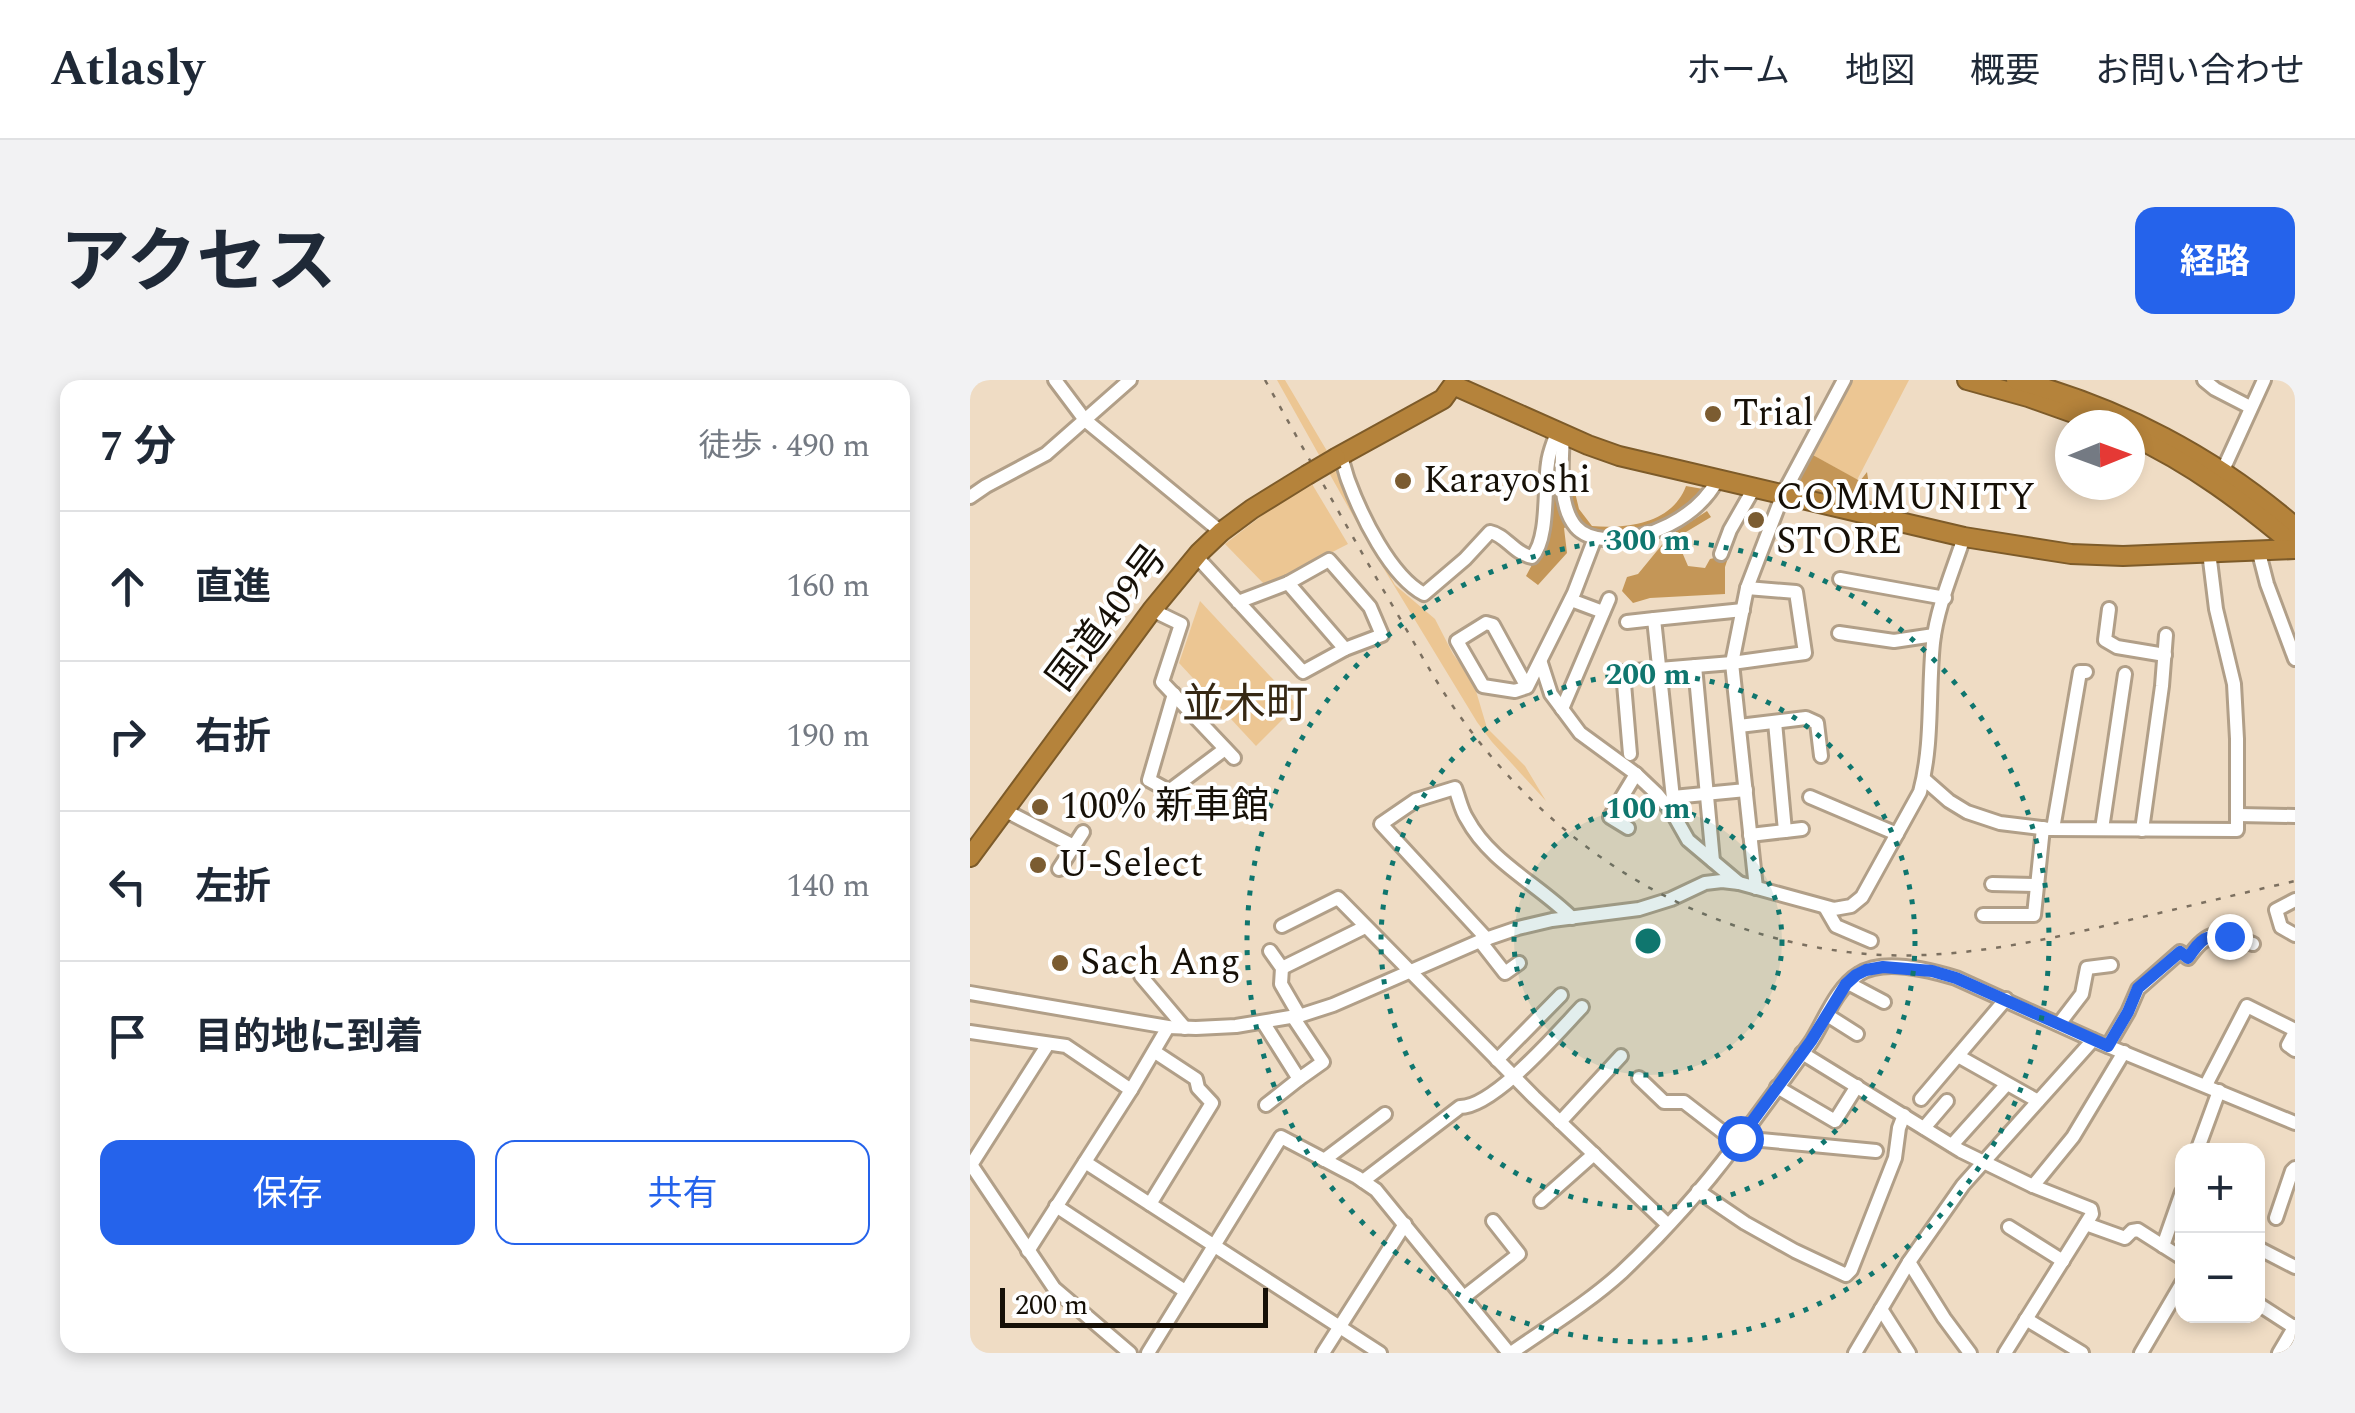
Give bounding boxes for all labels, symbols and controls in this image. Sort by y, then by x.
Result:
text: Atlasly [50,33,204,106]
text: ホーム [1686,45,1790,98]
text: 地図 [1845,45,1915,98]
text: 概要 [1970,45,2040,98]
text: お問い合わせ [2095,45,2305,98]
button: 経路 [2135,207,2295,314]
text: アクセス [60,211,337,317]
place label: Trial [1733,385,1814,443]
marker: Trial [1702,403,1724,425]
north arrow [2055,410,2145,500]
text: 7 分 [100,416,176,479]
text: 徒歩 · 490 m [698,422,870,471]
place label: Karayoshi [1423,452,1591,510]
place label: COMMUNITY STORE [1776,469,2035,571]
marker: Karayoshi [1392,470,1414,492]
marker: COMMUNITY STORE [1745,509,1767,531]
text: 300 m [1605,518,1691,564]
street label: 国道409号 [1033,532,1183,704]
icon: ahead [100,559,155,614]
text: 直進 [195,559,271,617]
text: 160 m [786,562,870,611]
text: 200 m [1605,652,1691,698]
district label: 並木町 [1182,674,1308,737]
icon: right [100,709,155,764]
text: 右折 [195,709,271,767]
text: 190 m [786,712,870,761]
place label: 100% 新車館 [1060,778,1269,836]
text: 100 m [1605,786,1691,832]
marker: 100% 新車館 [1029,796,1051,818]
place label: U-Select [1058,836,1203,894]
marker: U-Select [1027,854,1049,876]
icon: left [100,859,155,914]
text: 左折 [195,859,271,917]
text: 140 m [786,862,870,911]
route end [2207,914,2253,960]
centre of rings [1630,923,1666,959]
place label: Sach Ang [1080,934,1241,992]
marker: Sach Ang [1049,952,1071,974]
icon: arrive [100,1009,155,1064]
text: 目的地に到着 [195,1009,423,1067]
route start [1718,1116,1764,1162]
button: 保存 [100,1140,475,1245]
button: 共有 [495,1140,870,1245]
map controls [2175,1143,2265,1323]
button: + [2175,1143,2265,1233]
button: − [2175,1233,2265,1323]
scale bar [1000,1283,1268,1328]
text: 200 m [1015,1284,1088,1327]

